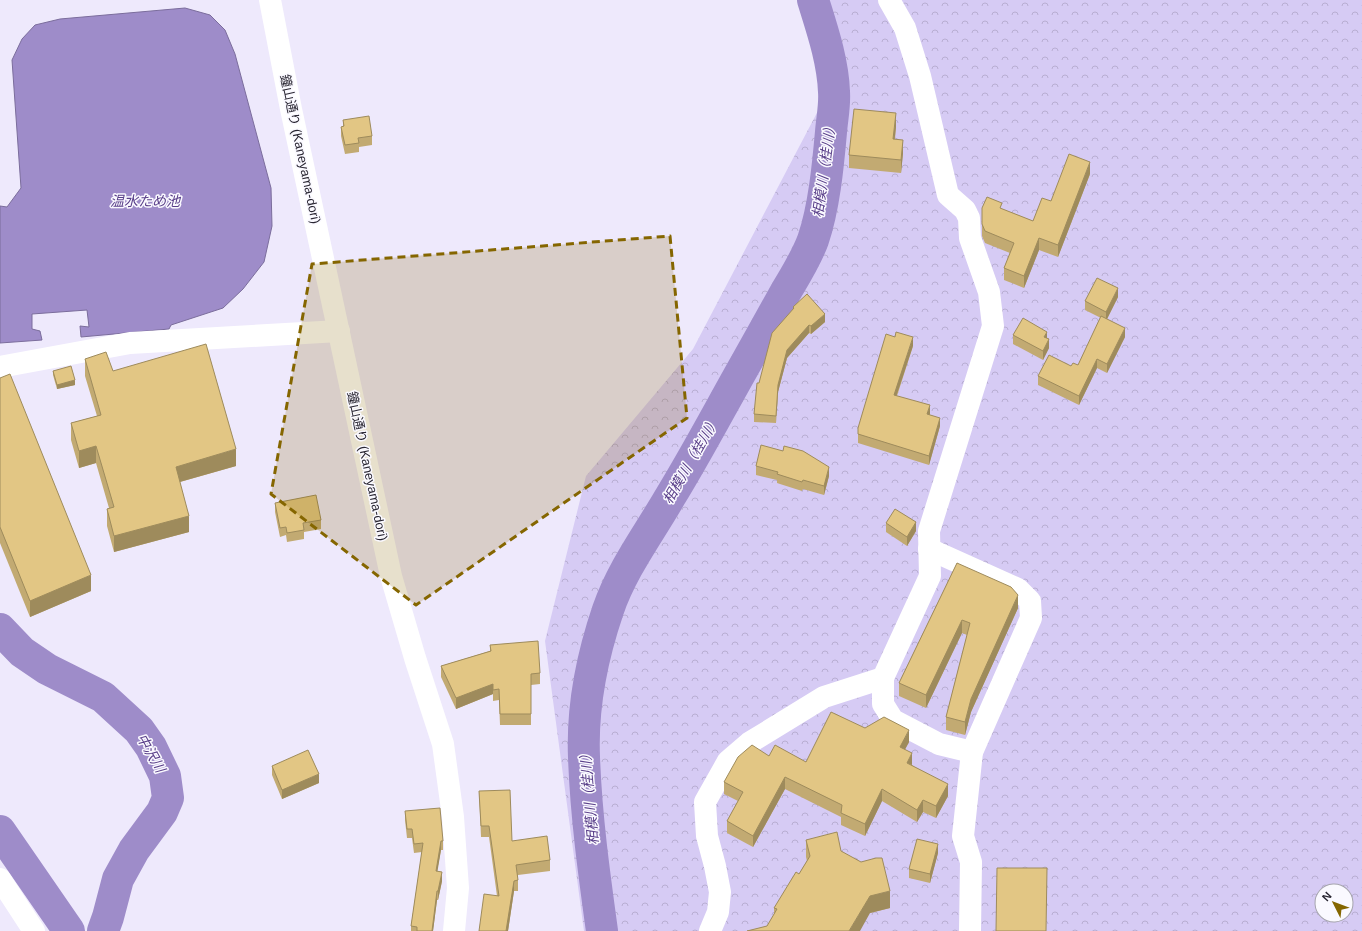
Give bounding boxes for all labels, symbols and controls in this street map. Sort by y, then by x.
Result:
street label: 鐘山通り (Kaneyama-dori) [277,73,324,225]
water label: 相模川（桂川） [809,119,839,219]
water label: 温水ため池 [110,193,182,209]
street label: 鐘山通り (Kaneyama-dori) [344,390,391,542]
water label: 相模川（桂川） [660,414,722,506]
water label: 中沢川 [134,731,169,777]
water label: 相模川（桂川） [577,746,601,846]
north arrow [1314,883,1354,923]
text: N [1319,889,1334,903]

